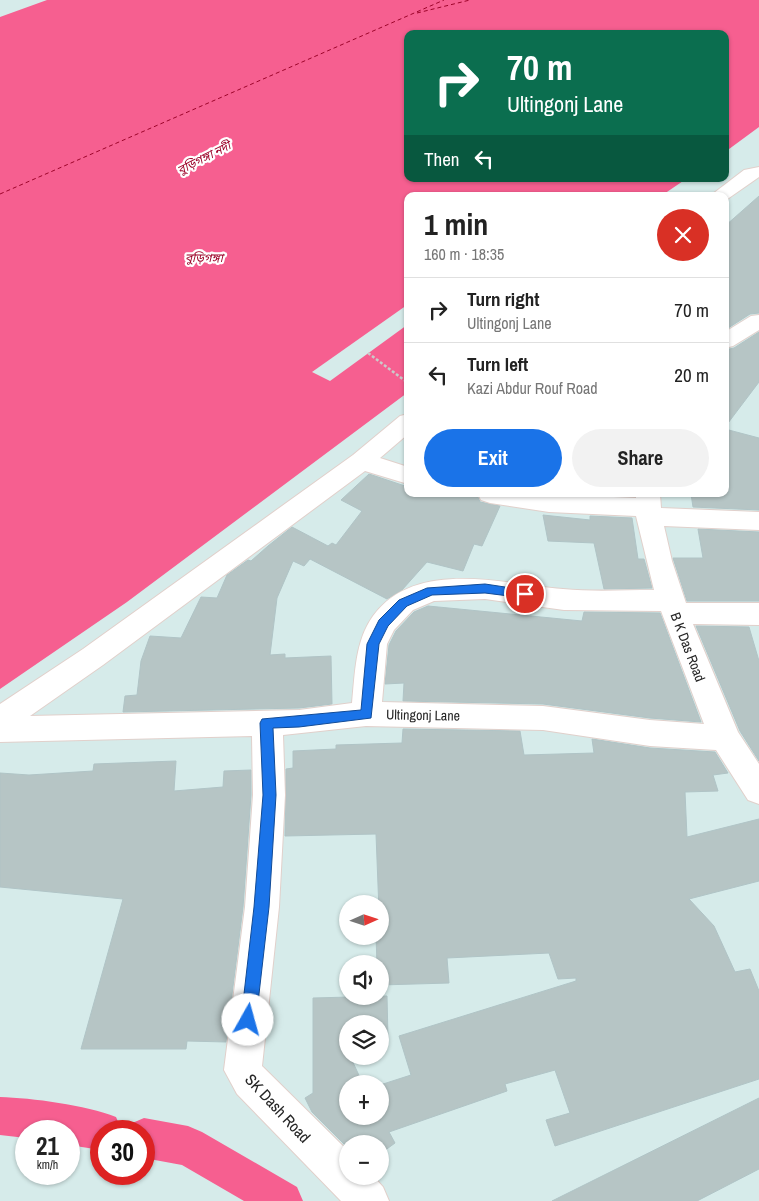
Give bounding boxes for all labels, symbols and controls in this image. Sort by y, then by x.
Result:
text: 70 m [507,44,572,91]
icon: right [424,50,489,115]
text: Ultingonj Lane [507,89,623,119]
water label: বুড়িগঙ্গা নদী [175,136,236,178]
icon: left [470,145,498,173]
text: Then [424,146,460,172]
text: 1 min [424,204,488,244]
button: close [657,209,709,261]
text: 160 m · 18:35 [424,243,504,265]
water label: বুড়িগঙ্গা [185,250,226,266]
text: Turn right [467,286,539,312]
icon: right [424,296,452,324]
text: 70 m [674,297,709,323]
text: Ultingonj Lane [467,312,552,334]
text: Turn left [467,351,528,377]
icon: left [424,361,452,389]
text: 20 m [674,362,709,388]
text: Kazi Abdur Rouf Road [467,377,598,399]
button: Exit [424,429,562,487]
button: Share [572,429,709,487]
pin [504,573,546,615]
icon: arrive [511,580,539,608]
street label: B K Das Road [667,610,709,684]
street label: Ultingonj Lane [386,705,460,725]
north arrow [339,895,389,945]
map controls [339,895,389,1185]
button: sound [339,955,389,1005]
position arrow [221,993,273,1045]
button: layers [339,1015,389,1065]
street label: SK Dash Road [240,1069,316,1147]
button: + [339,1075,389,1125]
speed limit sign: 30 [90,1120,155,1185]
text: 21 [36,1129,59,1163]
button: − [339,1135,389,1185]
text: km/h [37,1157,58,1173]

